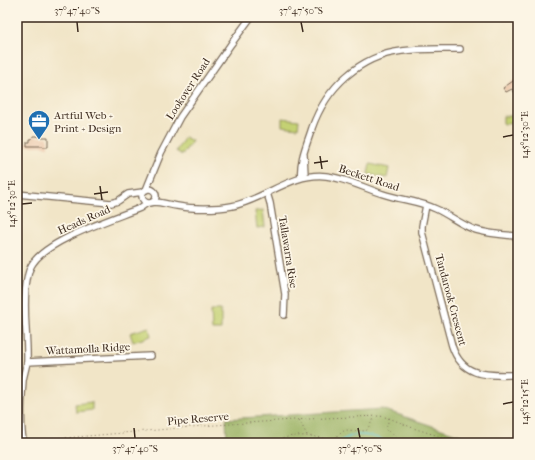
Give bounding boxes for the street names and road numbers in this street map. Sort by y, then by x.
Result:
street label: Lookover Road [163,55,213,122]
street label: Beckett Road [337,162,402,194]
street label: Heads Road [56,202,113,237]
street label: Tallawarra Rise [276,215,300,290]
street label: Tandarook Crescent [432,253,470,347]
street label: Wattamolla Ridge [44,340,131,358]
street label: Pipe Reserve [167,410,230,428]

